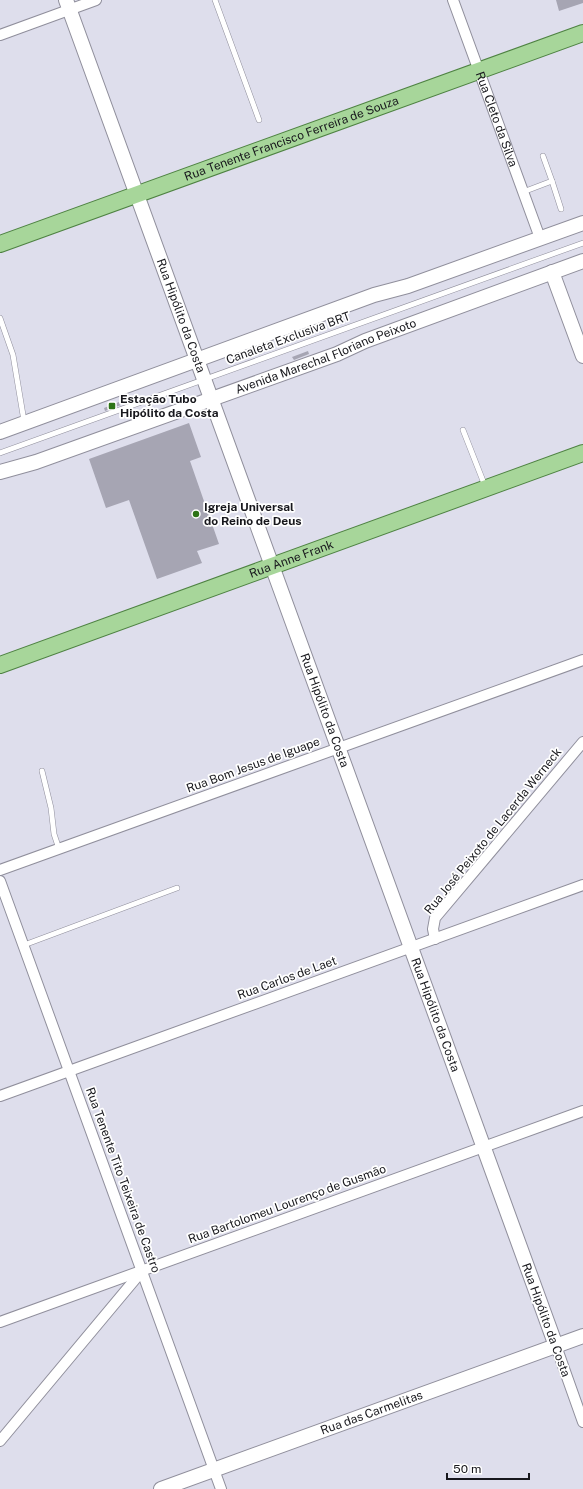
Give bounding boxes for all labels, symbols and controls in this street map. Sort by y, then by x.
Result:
street label: Rua Cleto da Silva [473,70,520,169]
street label: Rua Tenente Francisco Ferreira de Souza [182,93,401,184]
street label: Rua Hipólito da Costa [154,257,208,375]
street label: Canaleta Exclusiva BRT [224,309,352,367]
street label: Avenida Marechal Floriano Peixoto [234,316,418,397]
place label: Estação Tubo Hipólito da Costa [120,392,219,420]
marker: Estação Tubo Hipólito da Costa [107,401,117,411]
place label: Igreja Universal do Reino de Deus [204,500,302,528]
marker: Igreja Universal do Reino de Deus [191,509,201,519]
street label: Rua Anne Frank [247,537,336,581]
street label: Rua Hipólito da Costa [297,651,352,769]
street label: Rua Bom Jesus de Iguape [184,734,322,796]
street label: Rua José Peixoto de Lacerda Werneck [422,745,565,917]
street label: Rua Carlos de Laet [236,953,339,1002]
street label: Rua Hipólito da Costa [408,956,463,1074]
street label: Rua Tenente Tito Teixeira de Castro [83,1085,163,1275]
street label: Rua Bartolomeu Lourenço de Gusmão [186,1162,388,1246]
street label: Rua Hipólito da Costa [519,1261,573,1379]
street label: Rua das Carmelitas [319,1388,425,1438]
scale bar [447,1455,529,1481]
text: 50 m [453,1462,481,1476]

